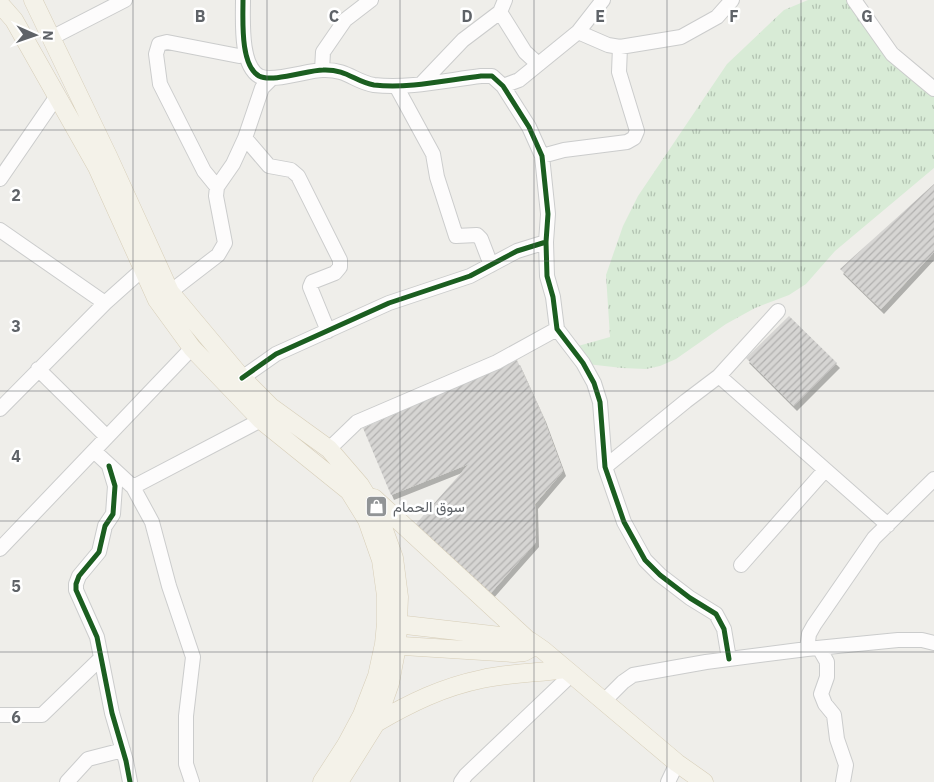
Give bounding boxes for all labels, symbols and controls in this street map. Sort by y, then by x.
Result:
text: B [195,6,206,26]
text: C [329,6,339,26]
text: D [461,6,473,26]
text: E [595,6,605,26]
text: F [729,6,739,26]
text: G [861,6,873,26]
north arrow [10,10,60,60]
text: N [39,30,57,41]
text: 2 [11,185,21,205]
text: 3 [11,316,21,336]
text: 4 [11,446,21,466]
shop icon: سوق الحمام [365,494,389,518]
place label: سوق الحمام [393,497,465,517]
text: 5 [11,576,21,596]
text: 6 [11,707,21,727]

